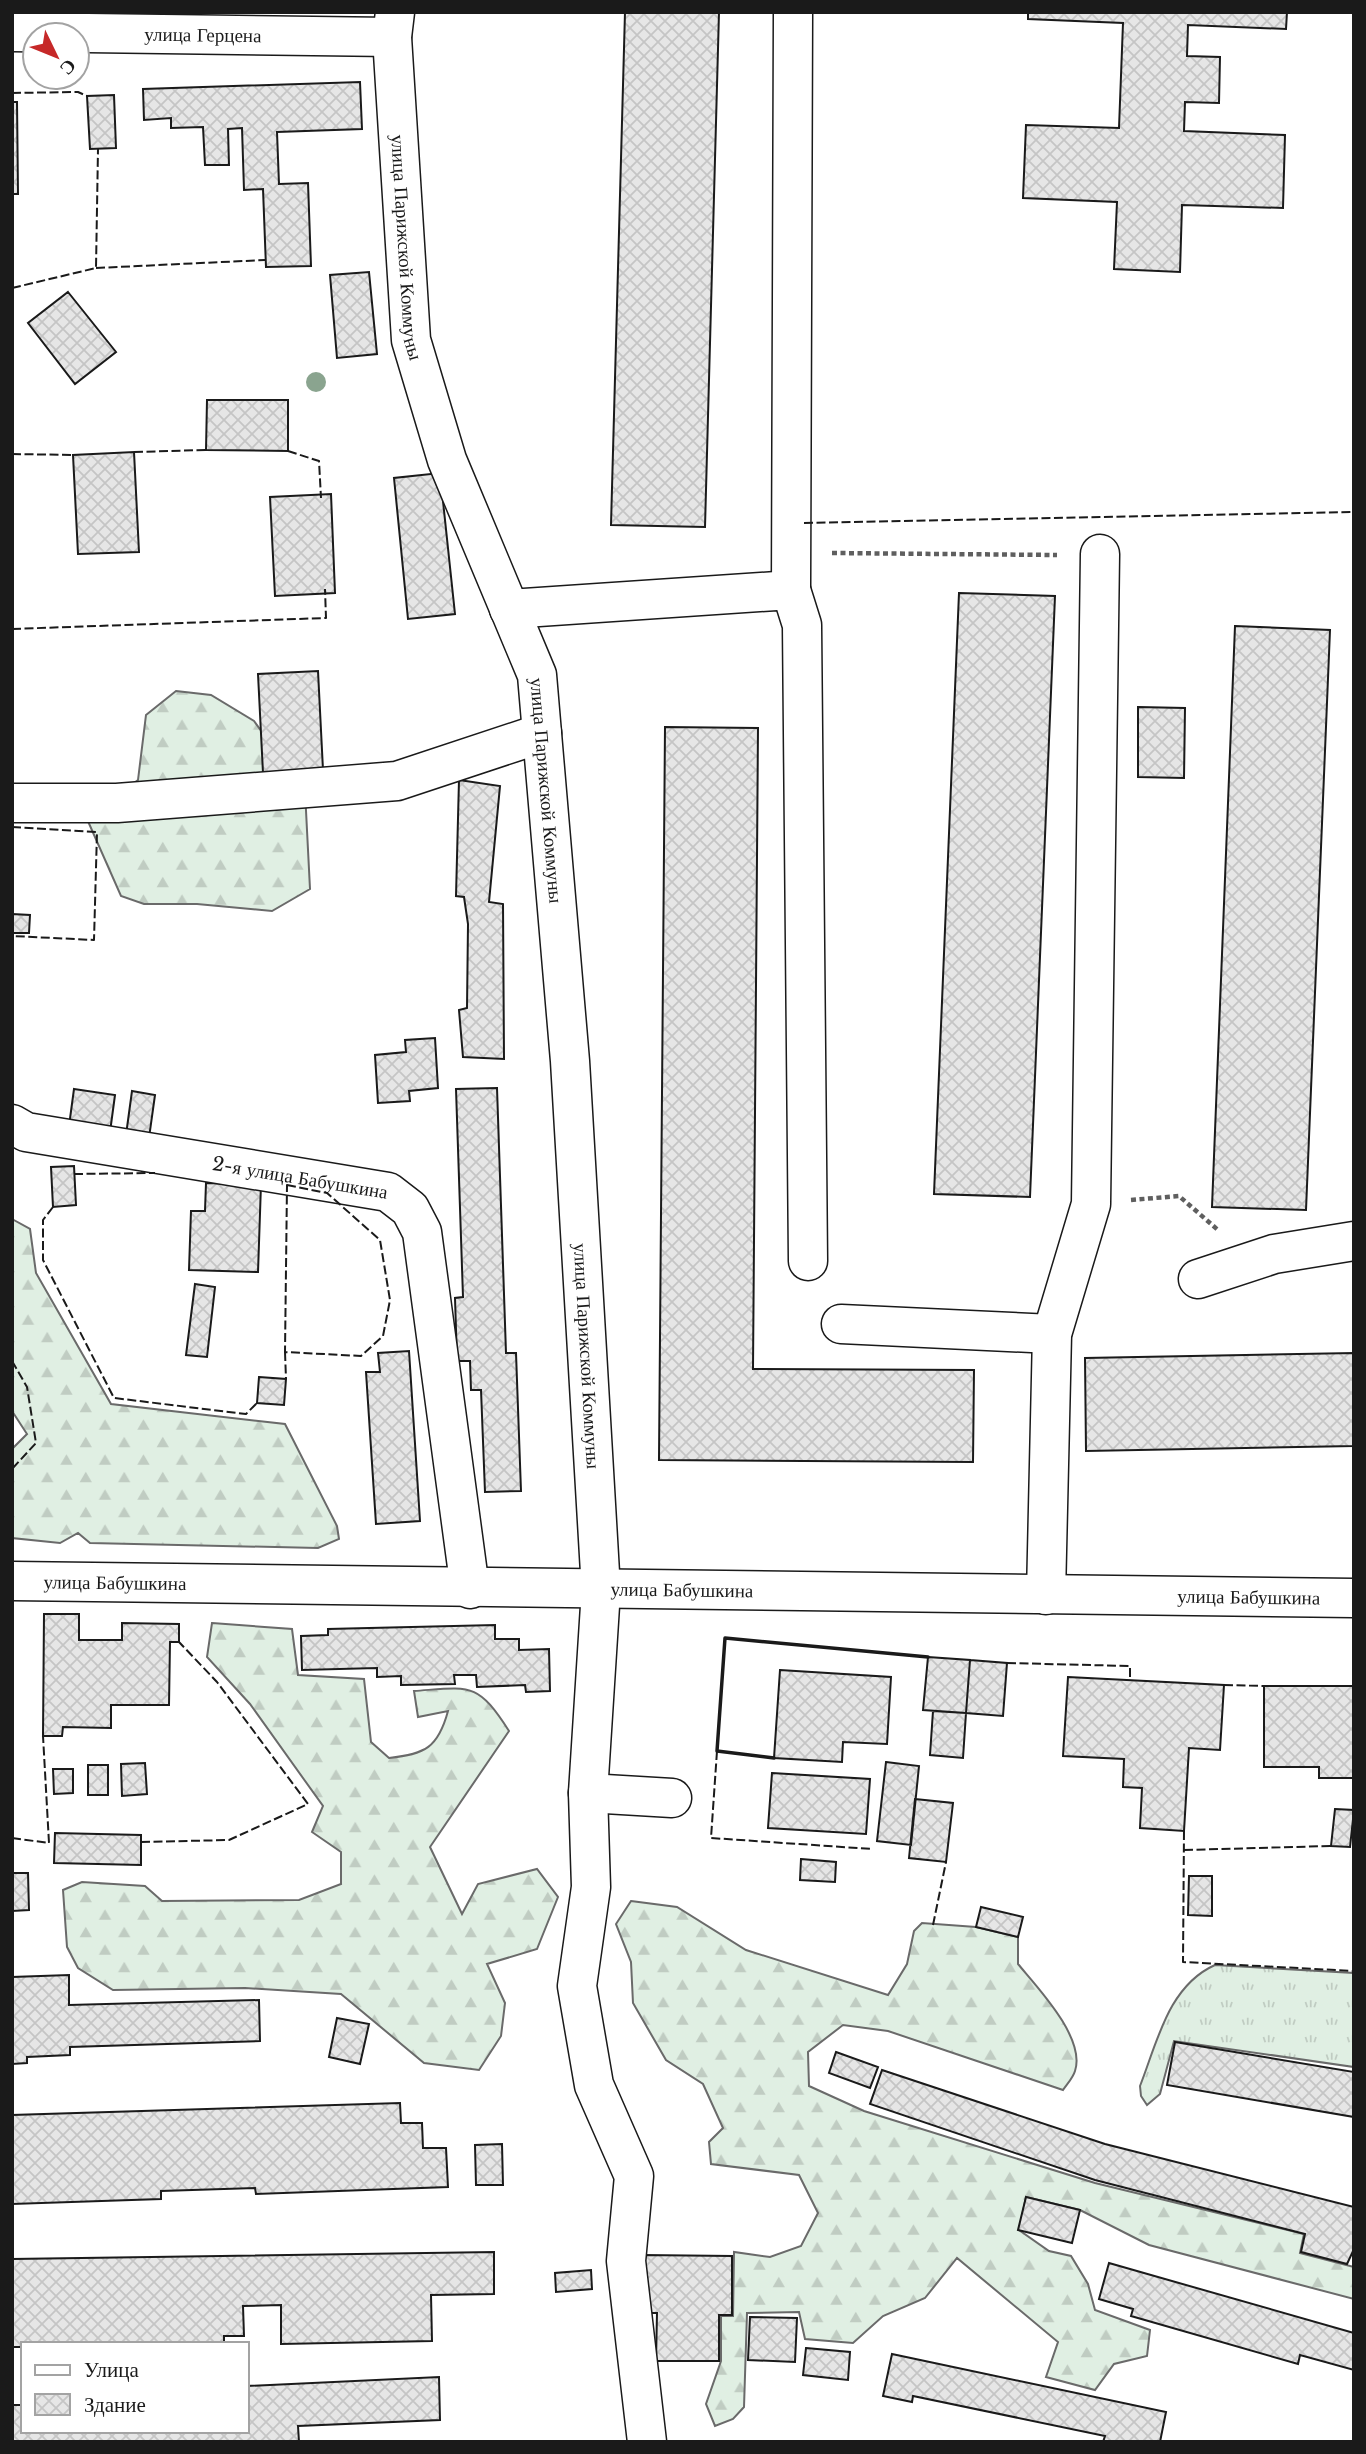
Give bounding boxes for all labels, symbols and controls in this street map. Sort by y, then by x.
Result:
north arrow [21,21,91,91]
street label: улица Герцена [144,22,262,47]
text: С [55,54,81,80]
street label: улица Парижской Коммуны [387,134,428,363]
street label: улица Парижской Коммуны [526,677,568,904]
street label: 2-я улица Бабушкина [211,1152,390,1203]
street label: улица Парижской Коммуны [569,1242,605,1470]
street label: улица Бабушкина [43,1570,187,1595]
street label: улица Бабушкина [610,1577,754,1602]
street label: улица Бабушкина [1177,1584,1321,1609]
legend [21,2342,248,2433]
text: Улица [84,2357,139,2383]
text: Здание [84,2392,146,2418]

